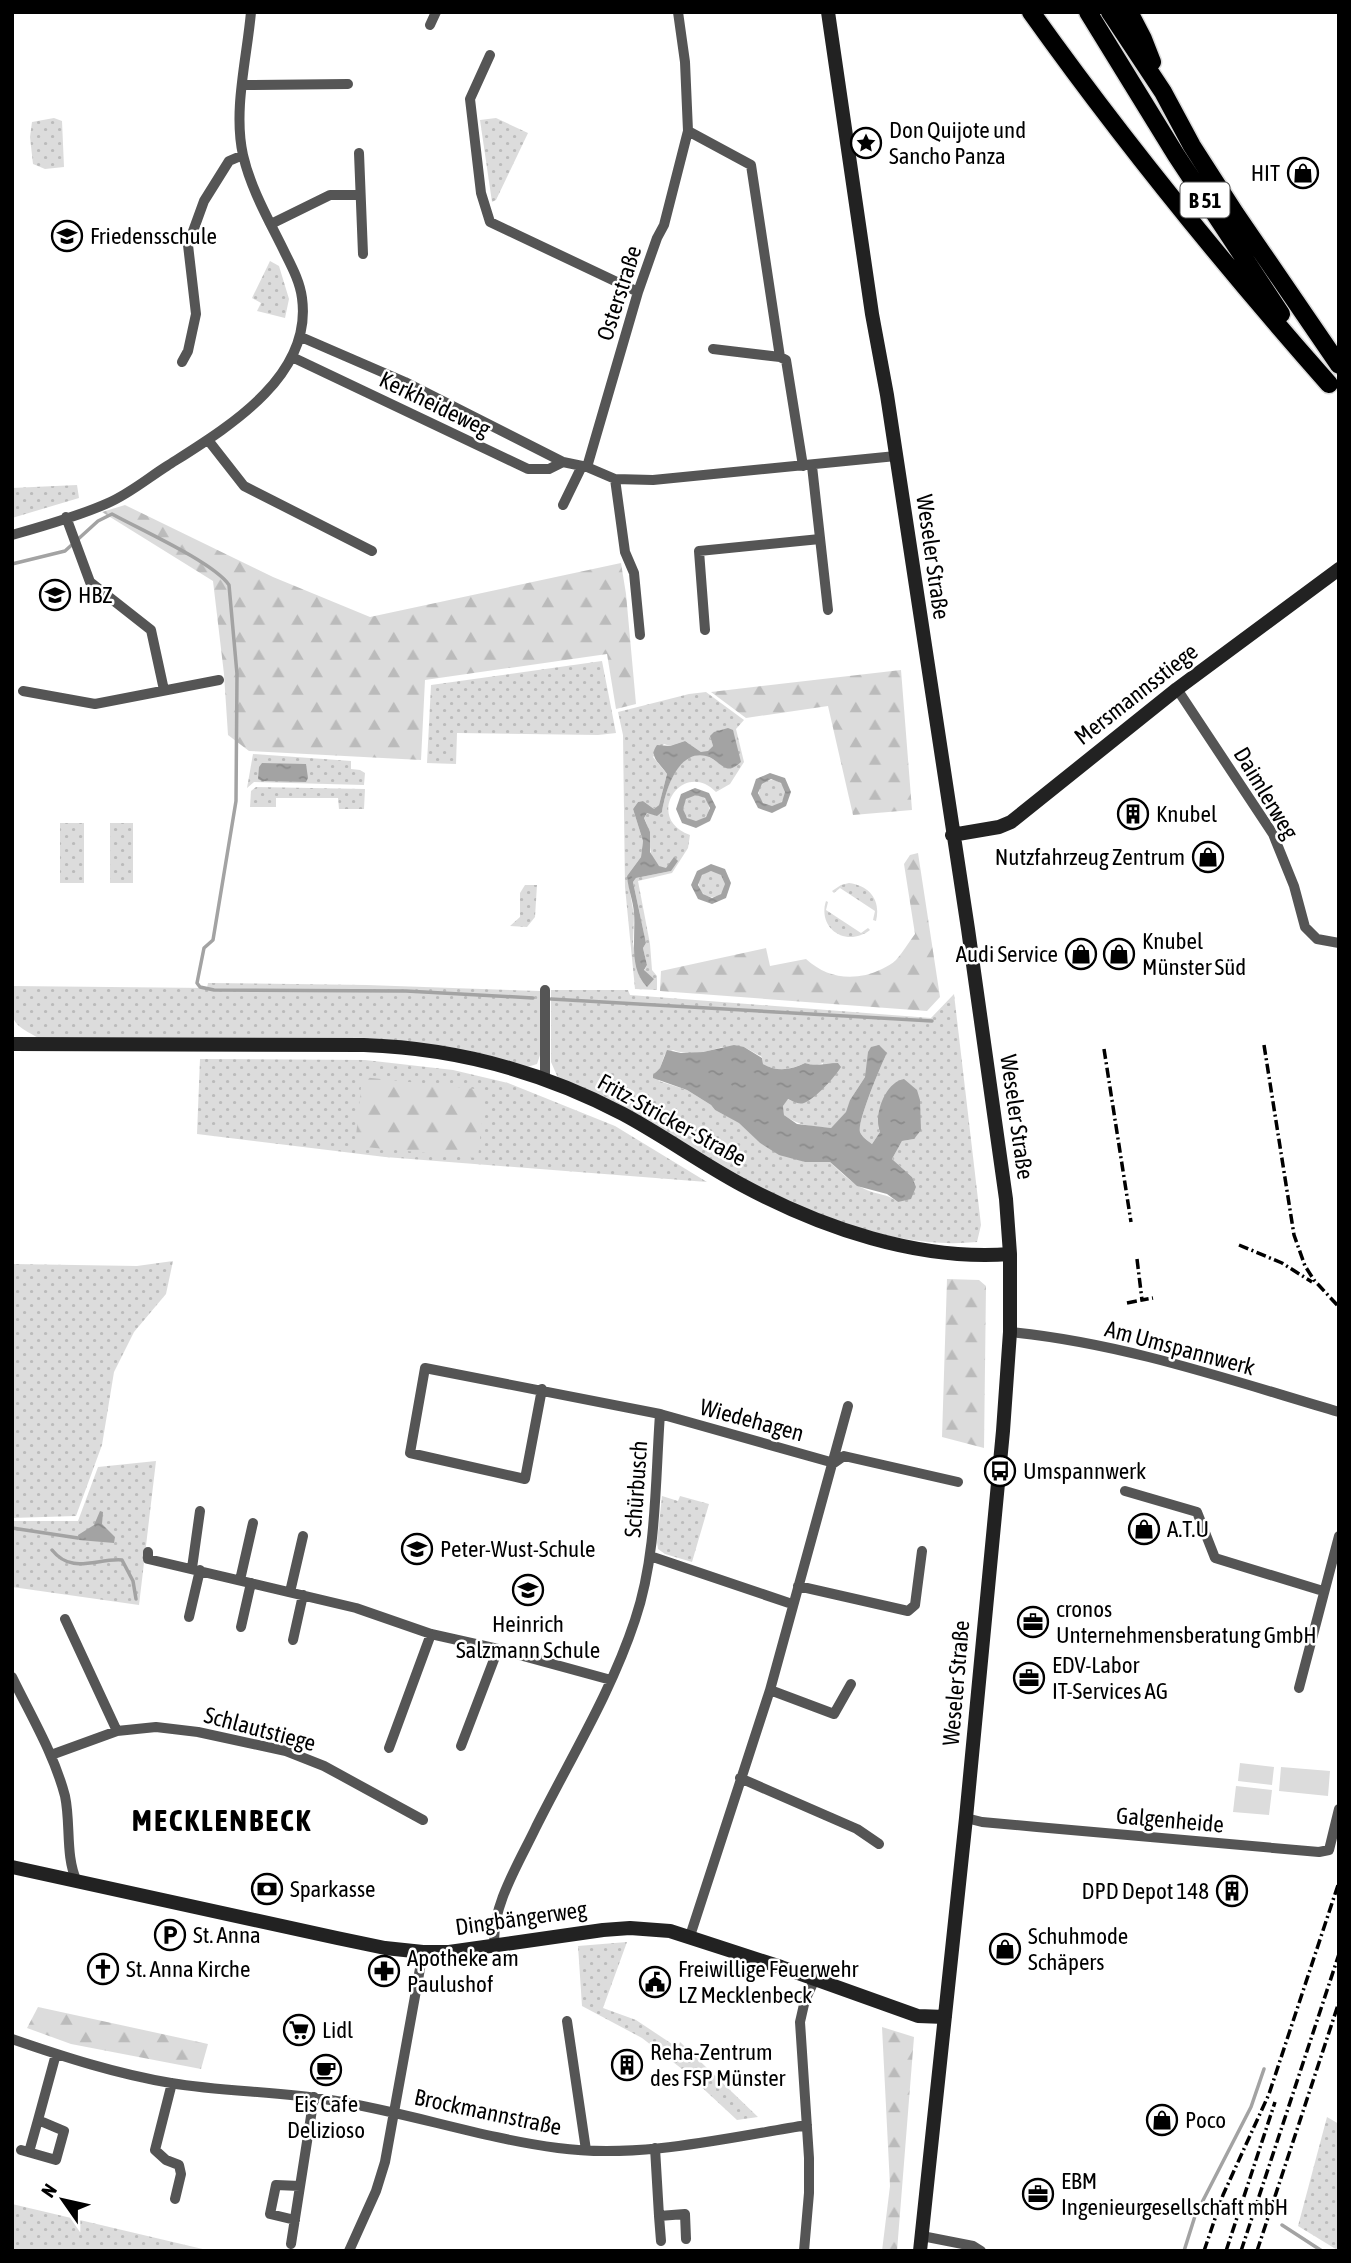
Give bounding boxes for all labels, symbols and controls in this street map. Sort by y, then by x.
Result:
place label: Don Quijote und Sancho Panza [889,117,1026,169]
place icon: Don Quijote und Sancho Panza [849,126,883,160]
shop icon: HIT [1286,156,1320,190]
place label: HIT [1251,160,1280,186]
road number: B 51 [1180,182,1230,218]
school or university icon: Friedensschule [50,219,84,253]
place label: Friedensschule [90,223,217,249]
street label: Osterstraße [591,242,647,344]
street label: Kerkheideweg [375,366,495,442]
street label: Weseler Straße [911,493,955,621]
school or university icon: HBZ [38,578,72,612]
place label: HBZ [78,582,113,608]
street label: Mersmannsstiege [1069,638,1203,750]
street label: Daimlerweg [1228,742,1304,844]
building icon: Knubel [1116,797,1150,831]
place label: Knubel [1156,801,1217,827]
shop icon: Nutzfahrzeug Zentrum [1191,840,1225,874]
place label: Nutzfahrzeug Zentrum [995,844,1185,870]
place label: Knubel Münster Süd [1142,928,1246,980]
shop icon: Audi Service [1064,937,1098,971]
shop icon: Knubel Münster Süd [1102,937,1136,971]
place label: Audi Service [956,941,1058,967]
street label: Weseler Straße [995,1053,1039,1181]
street label: Fritz-Stricker-Straße [593,1068,751,1172]
street label: Am Umspannwerk [1102,1316,1258,1380]
street label: Wiedehagen [697,1394,807,1446]
street label: Schürbusch [620,1440,652,1538]
bus stop icon: Umspannwerk [983,1454,1017,1488]
place label: Umspannwerk [1023,1458,1146,1484]
shop icon: A.T.U [1127,1512,1161,1546]
place label: A.T.U [1167,1516,1209,1542]
school or university icon: Peter-Wust-Schule [400,1532,434,1566]
place label: Peter-Wust-Schule [440,1536,596,1562]
school or university icon: Heinrich Salzmann Schule [511,1573,545,1607]
place label: cronos Unternehmensberatung GmbH [1056,1596,1317,1648]
office icon: cronos Unternehmensberatung GmbH [1016,1605,1050,1639]
place label: Heinrich Salzmann Schule [456,1611,600,1663]
street label: Weseler Straße [938,1619,974,1747]
place label: EDV-Labor IT-Services AG [1052,1652,1168,1704]
office icon: EDV-Labor IT-Services AG [1012,1661,1046,1695]
street label: Schlautstiege [201,1702,319,1756]
street label: Galgenheide [1115,1802,1225,1838]
district label: MECKLENBECK [132,1803,312,1837]
bank icon: Sparkasse [250,1872,284,1906]
building icon: DPD Depot 148 [1215,1874,1249,1908]
place label: Sparkasse [290,1876,376,1902]
place label: DPD Depot 148 [1082,1878,1209,1904]
street label: Dingbängerweg [454,1896,588,1940]
parking icon: St. Anna [153,1918,187,1952]
place label: St. Anna [193,1922,261,1948]
place label: Schuhmode Schäpers [1028,1923,1128,1975]
shop icon: Schuhmode Schäpers [988,1932,1022,1966]
place label: Apotheke am Paulushof [407,1945,519,1997]
church icon: St. Anna Kirche [86,1952,120,1986]
pharmacy icon: Apotheke am Paulushof [367,1954,401,1988]
place label: St. Anna Kirche [126,1956,250,1982]
place label: Freiwillige Feuerwehr LZ Mecklenbeck [678,1956,860,2008]
public building icon: Freiwillige Feuerwehr LZ Mecklenbeck [638,1965,672,1999]
supermarket icon: Lidl [282,2013,316,2047]
place label: Lidl [322,2017,353,2043]
place label: Reha-Zentrum des FSP Münster [650,2039,787,2091]
building icon: Reha-Zentrum des FSP Münster [610,2048,644,2082]
cafe icon: Eis Cafe Delizioso [309,2053,343,2087]
street label: Brockmannstraße [412,2084,564,2140]
place label: Eis Cafe Delizioso [287,2091,365,2143]
shop icon: Poco [1145,2103,1179,2137]
place label: Poco [1185,2107,1226,2133]
north arrow [28,2165,98,2235]
place label: EBM Ingenieurgesellschaft mbH [1061,2168,1288,2220]
office icon: EBM Ingenieurgesellschaft mbH [1021,2177,1055,2211]
text: N [37,2180,61,2201]

